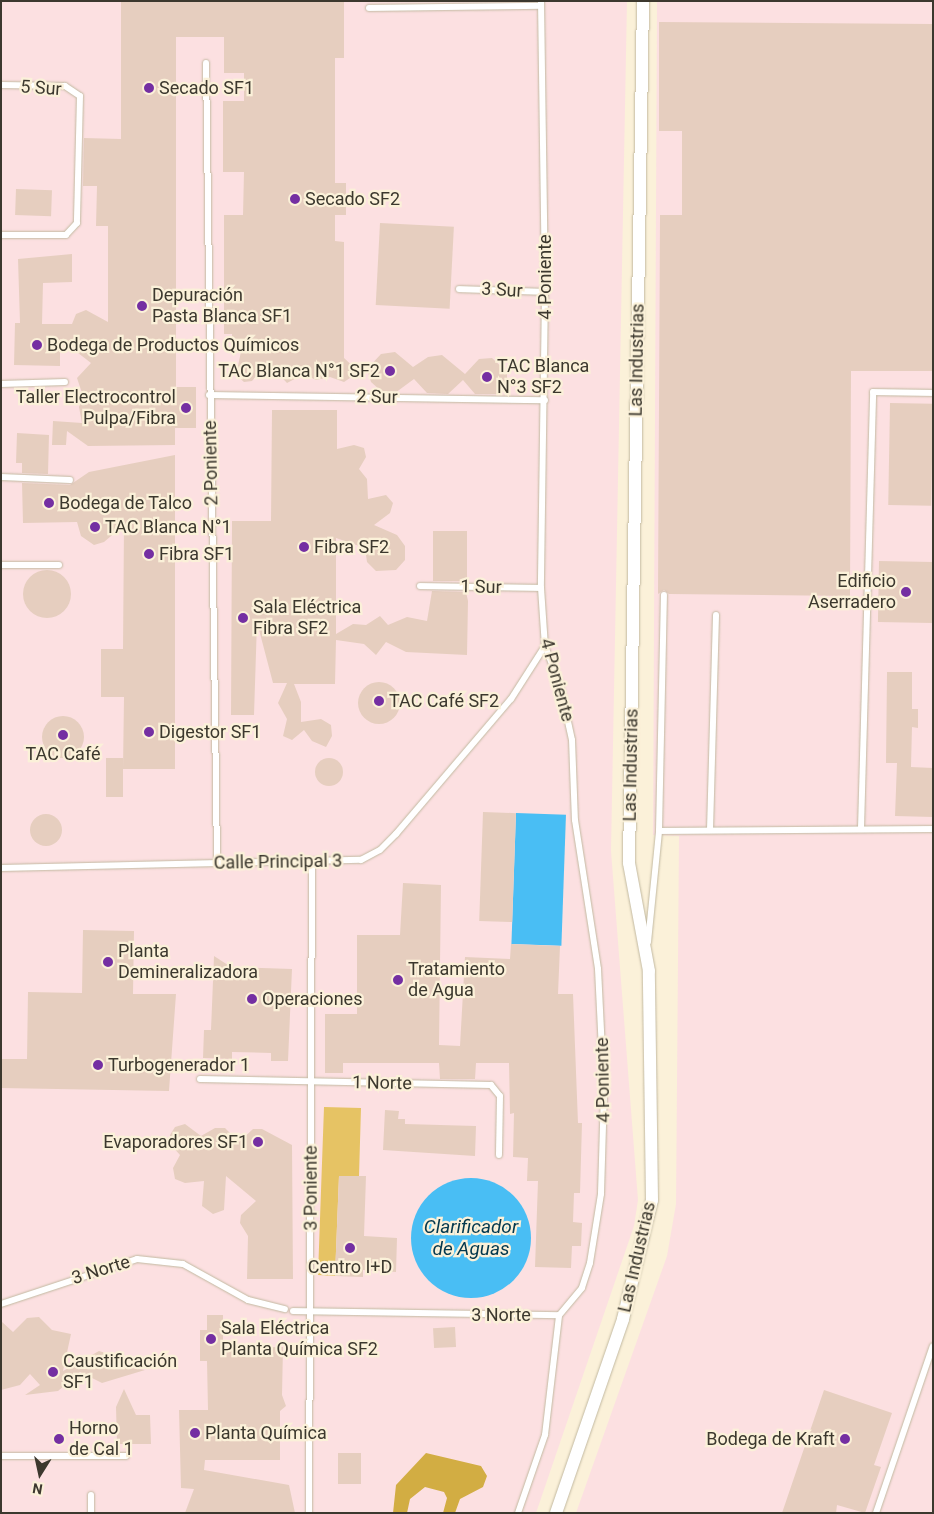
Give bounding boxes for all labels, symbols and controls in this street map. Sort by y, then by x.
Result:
street label: 5 Sur [20,76,62,100]
place label: Secado SF1 [159,77,254,99]
marker: Secado SF1 [143,82,155,94]
place label: Secado SF2 [305,188,400,210]
marker: Secado SF2 [289,193,301,205]
street label: 4 Poniente [534,234,556,320]
street label: 3 Sur [481,278,523,302]
place label: Depuración Pasta Blanca SF1 [152,285,292,328]
marker: Depuración Pasta Blanca SF1 [136,300,148,312]
street label: Las Industrias [625,303,649,417]
place label: Bodega de Productos Químicos [47,334,299,356]
marker: Bodega de Productos Químicos [31,339,43,351]
place label: TAC Blanca N°3 SF2 [497,356,589,398]
place label: TAC Blanca N°1 SF2 [218,360,380,382]
marker: TAC Blanca N°1 SF2 [384,365,396,377]
marker: TAC Blanca N°3 SF2 [481,371,493,383]
street label: 2 Sur [356,386,398,408]
place label: Taller Electrocontrol Pulpa/Fibra [16,387,176,429]
marker: Taller Electrocontrol Pulpa/Fibra [180,402,192,414]
street label: 2 Poniente [199,420,223,506]
place label: Bodega de Talco [59,492,192,514]
marker: Bodega de Talco [43,497,55,509]
place label: TAC Blanca N°1 [105,516,232,538]
marker: TAC Blanca N°1 [89,521,101,533]
place label: Fibra SF2 [314,536,389,558]
marker: Fibra SF2 [298,541,310,553]
place label: Fibra SF1 [159,543,234,565]
marker: Fibra SF1 [143,548,155,560]
place label: Edificio Aserradero [808,571,896,614]
street label: 1 Sur [460,576,502,598]
marker: Edificio Aserradero [900,586,912,598]
place label: Sala Eléctrica Fibra SF2 [253,597,361,640]
marker: Sala Eléctrica Fibra SF2 [237,612,249,624]
street label: 4 Poniente [536,636,578,724]
place label: TAC Café SF2 [389,690,499,712]
marker: TAC Café SF2 [373,695,385,707]
street label: Las Industrias [619,708,643,822]
place label: Digestor SF1 [159,721,261,743]
marker: Digestor SF1 [143,726,155,738]
marker: TAC Café [57,729,69,741]
place label: TAC Café [26,743,100,765]
street label: Calle Principal 3 [213,850,343,874]
place label: Planta Demineralizadora [118,941,258,984]
marker: Planta Demineralizadora [102,956,114,968]
place label: Tratamiento de Agua [408,959,505,1002]
marker: Tratamiento de Agua [392,974,404,986]
place label: Operaciones [262,988,362,1010]
marker: Operaciones [246,993,258,1005]
street label: 4 Poniente [591,1037,615,1123]
place label: Turbogenerador 1 [108,1054,250,1076]
marker: Turbogenerador 1 [92,1059,104,1071]
street label: 1 Norte [352,1072,412,1094]
place label: Evaporadores SF1 [103,1131,248,1153]
marker: Evaporadores SF1 [252,1136,264,1148]
street label: 3 Poniente [300,1145,322,1231]
street label: Las Industrias [614,1200,660,1314]
water label: Clarificador de Aguas [424,1216,518,1260]
marker: Centro I+D [344,1242,356,1254]
street label: 3 Norte [69,1251,133,1289]
place label: Centro I+D [308,1256,392,1278]
street label: 3 Norte [471,1304,531,1326]
place label: Sala Eléctrica Planta Química SF2 [221,1318,378,1360]
marker: Sala Eléctrica Planta Química SF2 [205,1333,217,1345]
place label: Caustificación SF1 [63,1351,177,1394]
marker: Caustificación SF1 [47,1366,59,1378]
place label: Horno de Cal 1 [69,1418,134,1460]
place label: Planta Química [205,1422,327,1444]
marker: Planta Química [189,1427,201,1439]
place label: Bodega de Kraft [706,1428,835,1450]
marker: Horno de Cal 1 [53,1433,65,1445]
marker: Bodega de Kraft [839,1433,851,1445]
north arrow [15,1449,65,1499]
text: N [31,1480,44,1498]

